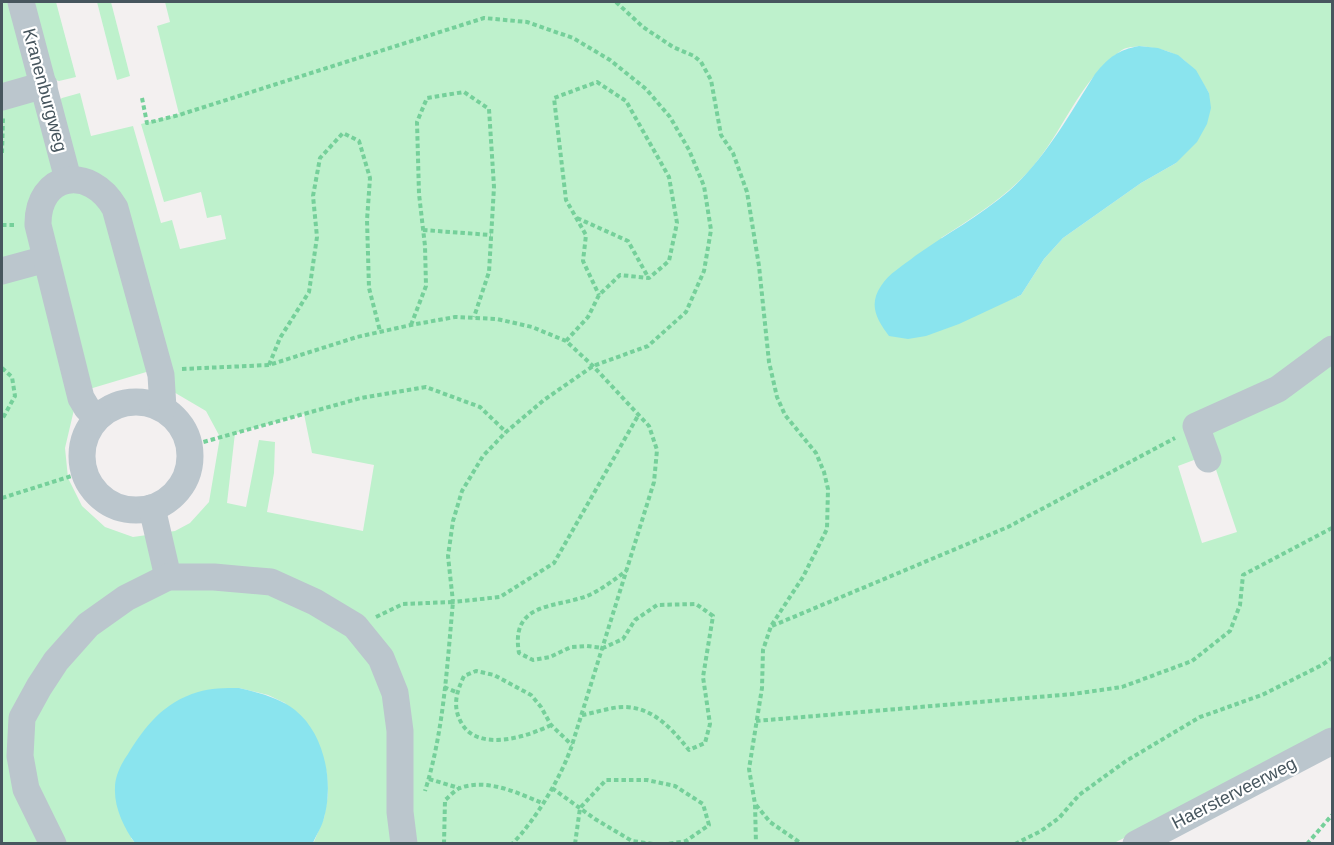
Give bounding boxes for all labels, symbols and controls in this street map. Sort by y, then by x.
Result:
street label: Kranenburgweg [19,26,71,154]
street label: Haersterveerweg [1168,753,1300,833]

